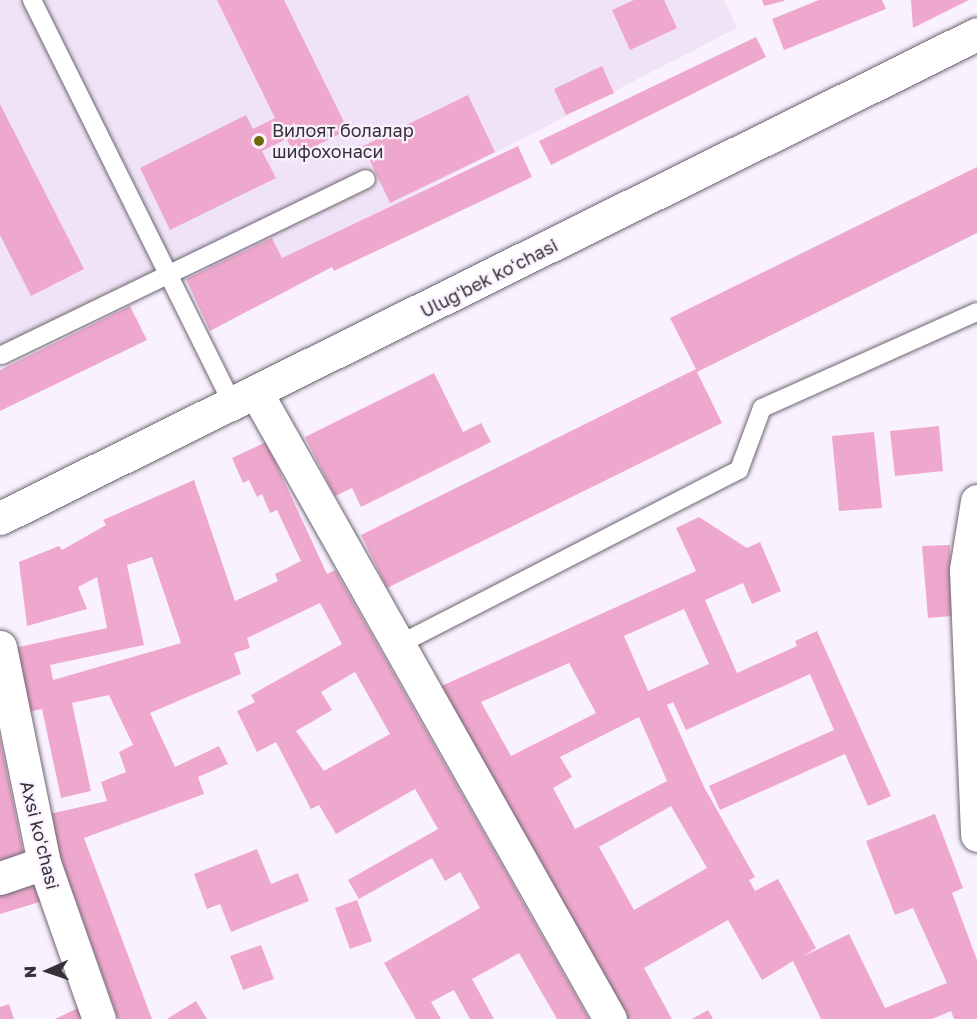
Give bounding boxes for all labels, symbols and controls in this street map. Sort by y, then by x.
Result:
place label: Вилоят болалар шифохонаси [272,120,414,162]
marker: Вилоят болалар шифохонаси [250,132,268,150]
street label: Ulugʻbek koʻchasi [417,234,561,322]
street label: Axsi koʻchasi [16,778,64,892]
north arrow [18,941,78,1001]
text: N [20,965,40,979]

